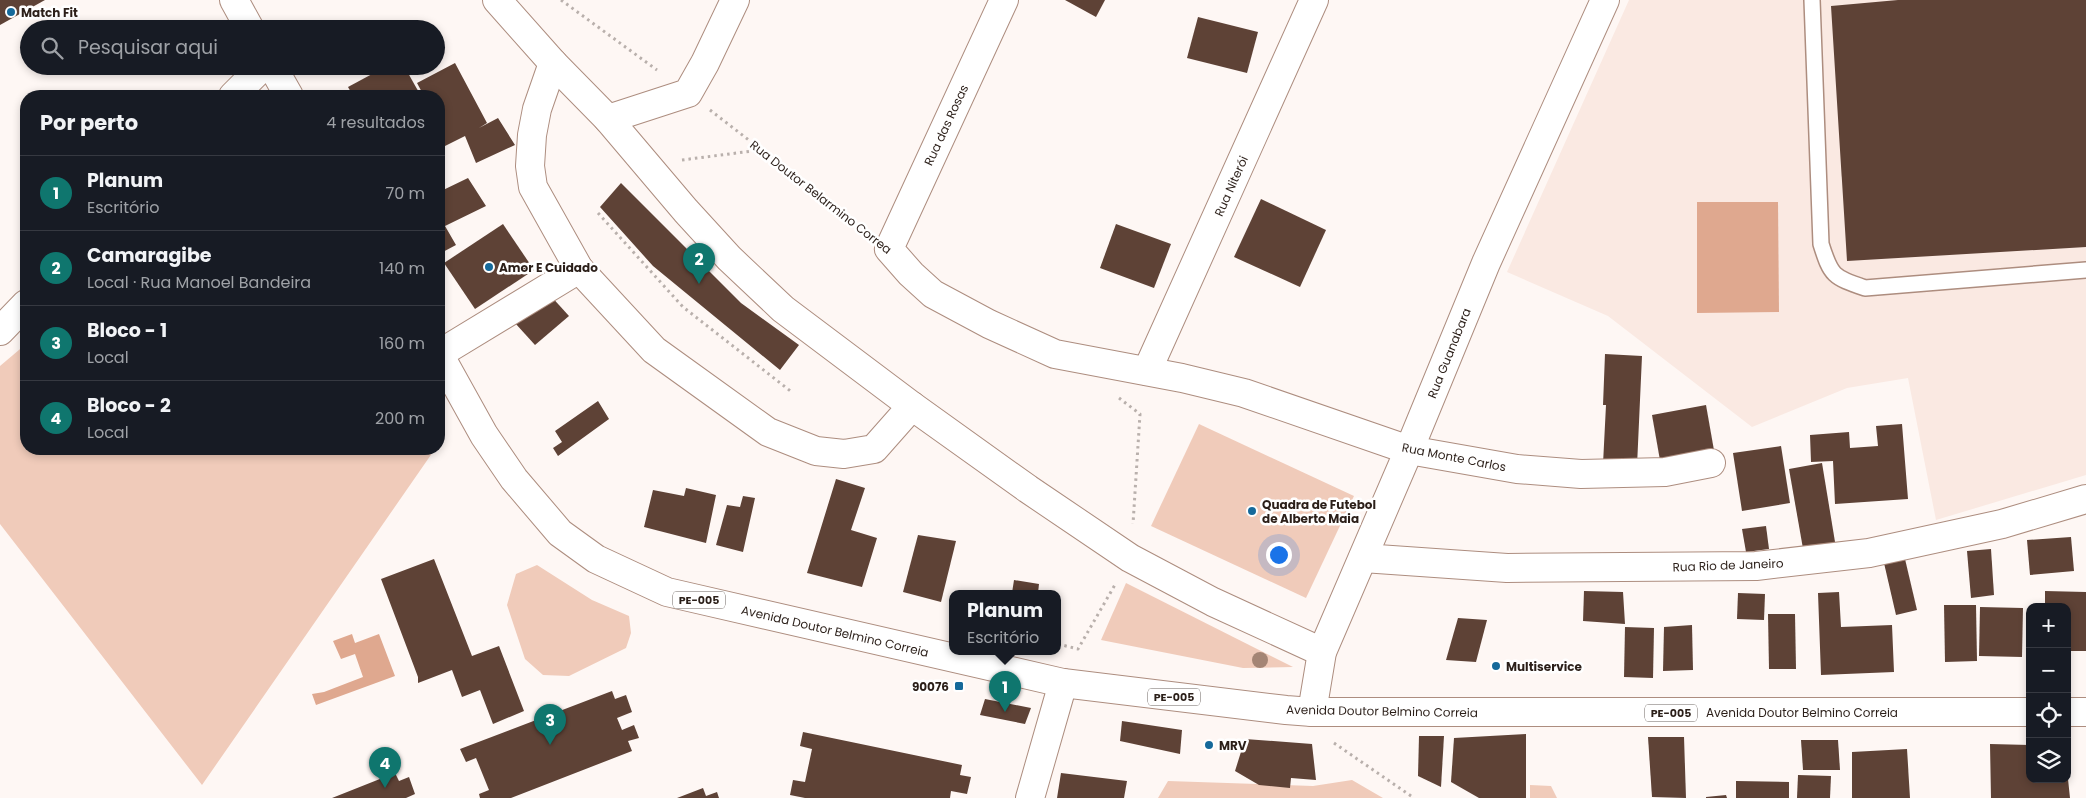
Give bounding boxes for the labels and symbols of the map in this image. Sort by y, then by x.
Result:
place label: Match Fit [21,4,78,21]
marker: Match Fit [5,6,17,18]
street label: Rua das Rosas [920,82,972,168]
street label: Rua Doutor Belarmino Correa [747,136,895,258]
street label: Rua Niterói [1210,153,1252,219]
pin: 2 [683,243,715,284]
place label: Amor E Cuidado [499,259,598,276]
marker: Amor E Cuidado [483,261,495,273]
street label: Rua Guanabara [1423,305,1475,401]
street label: Rua Monte Carlos [1400,439,1508,475]
place label: Quadra de Futebol de Alberto Maia [1262,496,1376,527]
marker: Quadra de Futebol de Alberto Maia [1246,505,1258,517]
your location [1266,542,1292,568]
street label: Rua Rio de Janeiro [1672,555,1784,575]
road number: PE-005 [673,592,725,608]
street label: Avenida Doutor Belmino Correia [740,601,930,661]
place label: Multiservice [1506,658,1583,675]
marker: Multiservice [1490,660,1502,672]
pin: 1 [989,671,1021,712]
place label: 90076 [912,678,949,695]
marker: 90076 [953,680,965,692]
road number: PE-005 [1148,689,1200,706]
street label: Avenida Doutor Belmino Correia [1286,701,1478,721]
pin: 3 [534,704,566,745]
road number: PE-005 [1645,704,1697,721]
street label: Avenida Doutor Belmino Correia [1706,704,1898,721]
place label: MRV [1219,737,1247,754]
marker: MRV [1203,739,1215,751]
pin: 4 [369,747,401,788]

